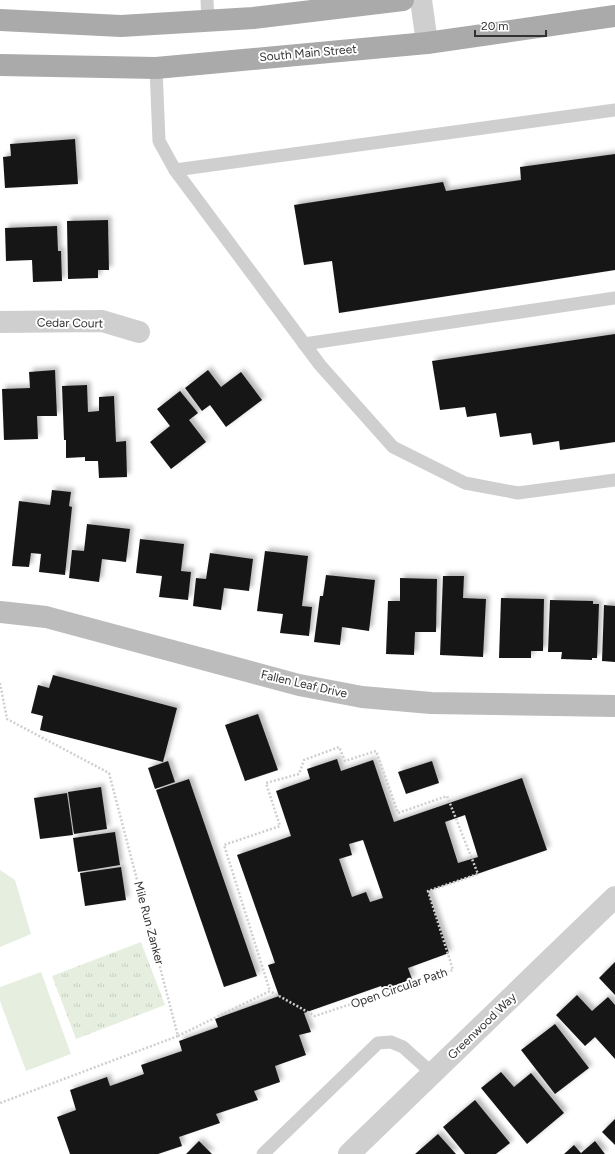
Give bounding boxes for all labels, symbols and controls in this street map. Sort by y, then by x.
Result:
scale bar [475,12,546,38]
text: 20 m [481,19,509,33]
street label: South Main Street [259,42,358,64]
street label: Cedar Court [37,315,104,331]
street label: Fallen Leaf Drive [259,667,349,701]
street label: Mile Run Zanker [131,880,167,966]
street label: Open Circular Path [349,965,449,1011]
street label: Greenwood Way [445,989,520,1062]

